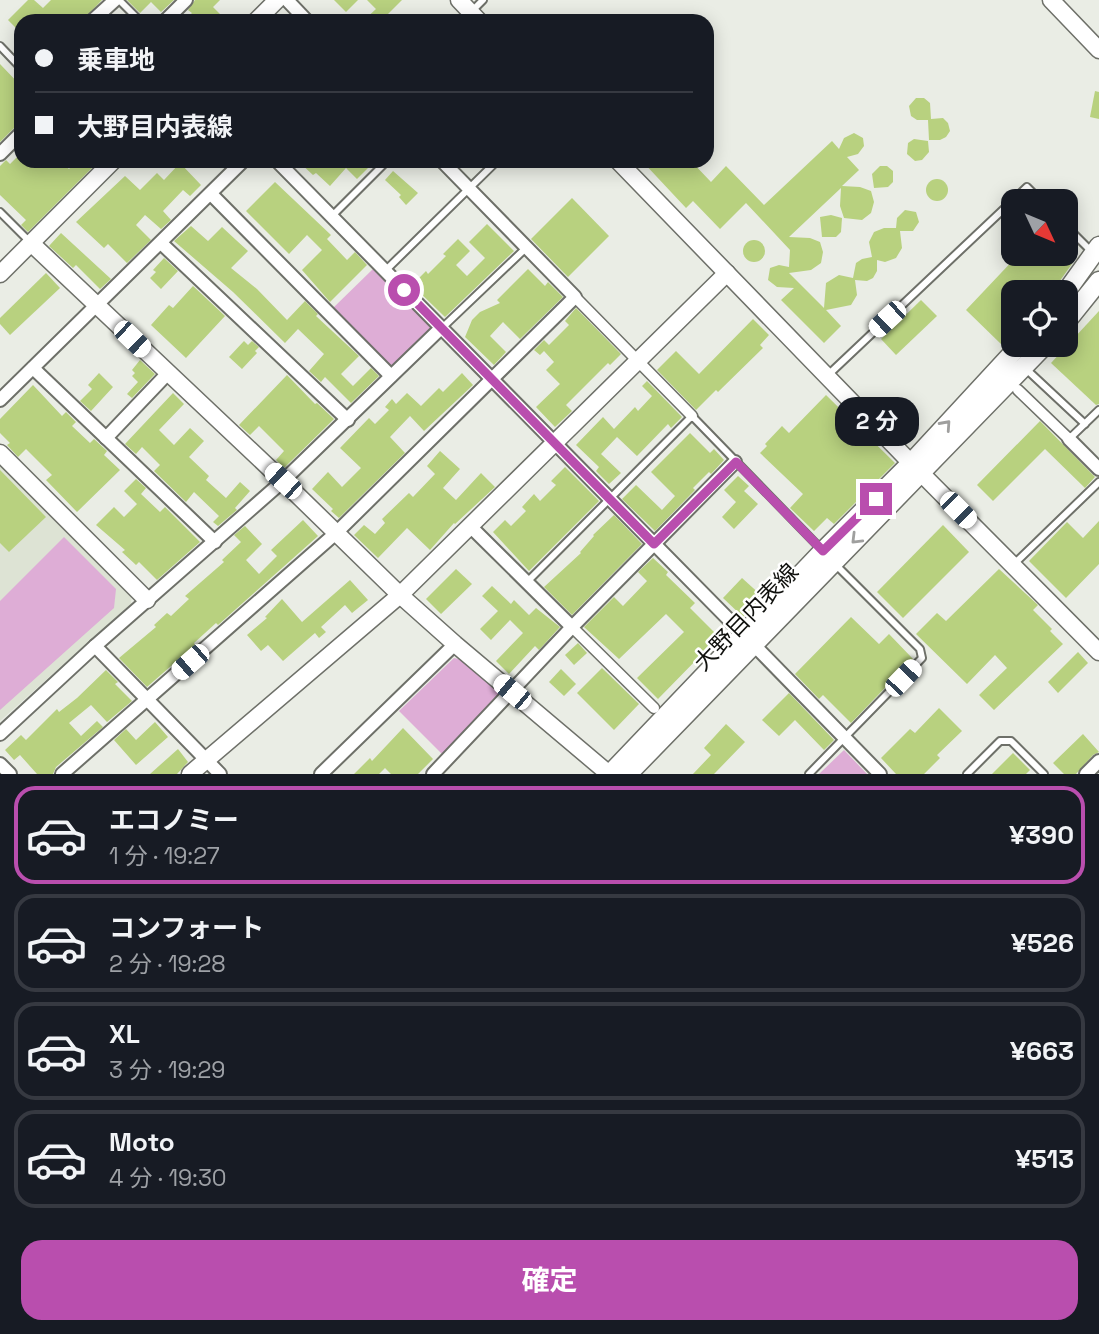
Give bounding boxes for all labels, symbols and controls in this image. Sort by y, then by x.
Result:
text: 乗車地 [77,43,155,77]
text: 大野目内表線 [77,110,233,144]
north arrow [1001,189,1078,266]
map controls [1001,189,1078,357]
route start [388,274,420,306]
button: locate [1001,280,1078,357]
car [865,297,910,341]
car [110,317,155,361]
callout: 2 分 [834,398,918,447]
text: 2 分 [856,406,898,436]
one-way arrow [938,420,950,433]
car [261,459,306,503]
route end [860,483,892,515]
car [936,488,981,532]
one-way arrow [852,531,865,544]
street label: 大野目内表線 [687,557,805,677]
car [168,640,213,684]
car [881,656,926,700]
car [490,670,535,714]
text: エコノミー [109,803,239,837]
icon: car [25,804,88,867]
text: ¥390 [1009,818,1074,852]
text: 1 分 · 19:27 [109,841,220,871]
text: コンフォート [109,911,264,945]
icon: car [25,912,88,975]
text: ¥526 [1011,926,1074,960]
text: 2 分 · 19:28 [109,949,226,979]
text: XL [109,1017,140,1051]
icon: car [25,1020,88,1083]
text: ¥663 [1010,1034,1074,1068]
text: 3 分 · 19:29 [109,1055,225,1085]
text: Moto [109,1125,175,1159]
icon: car [25,1128,88,1191]
text: ¥513 [1015,1142,1074,1176]
text: 4 分 · 19:30 [109,1163,227,1193]
button: 確定 [21,1240,1078,1320]

